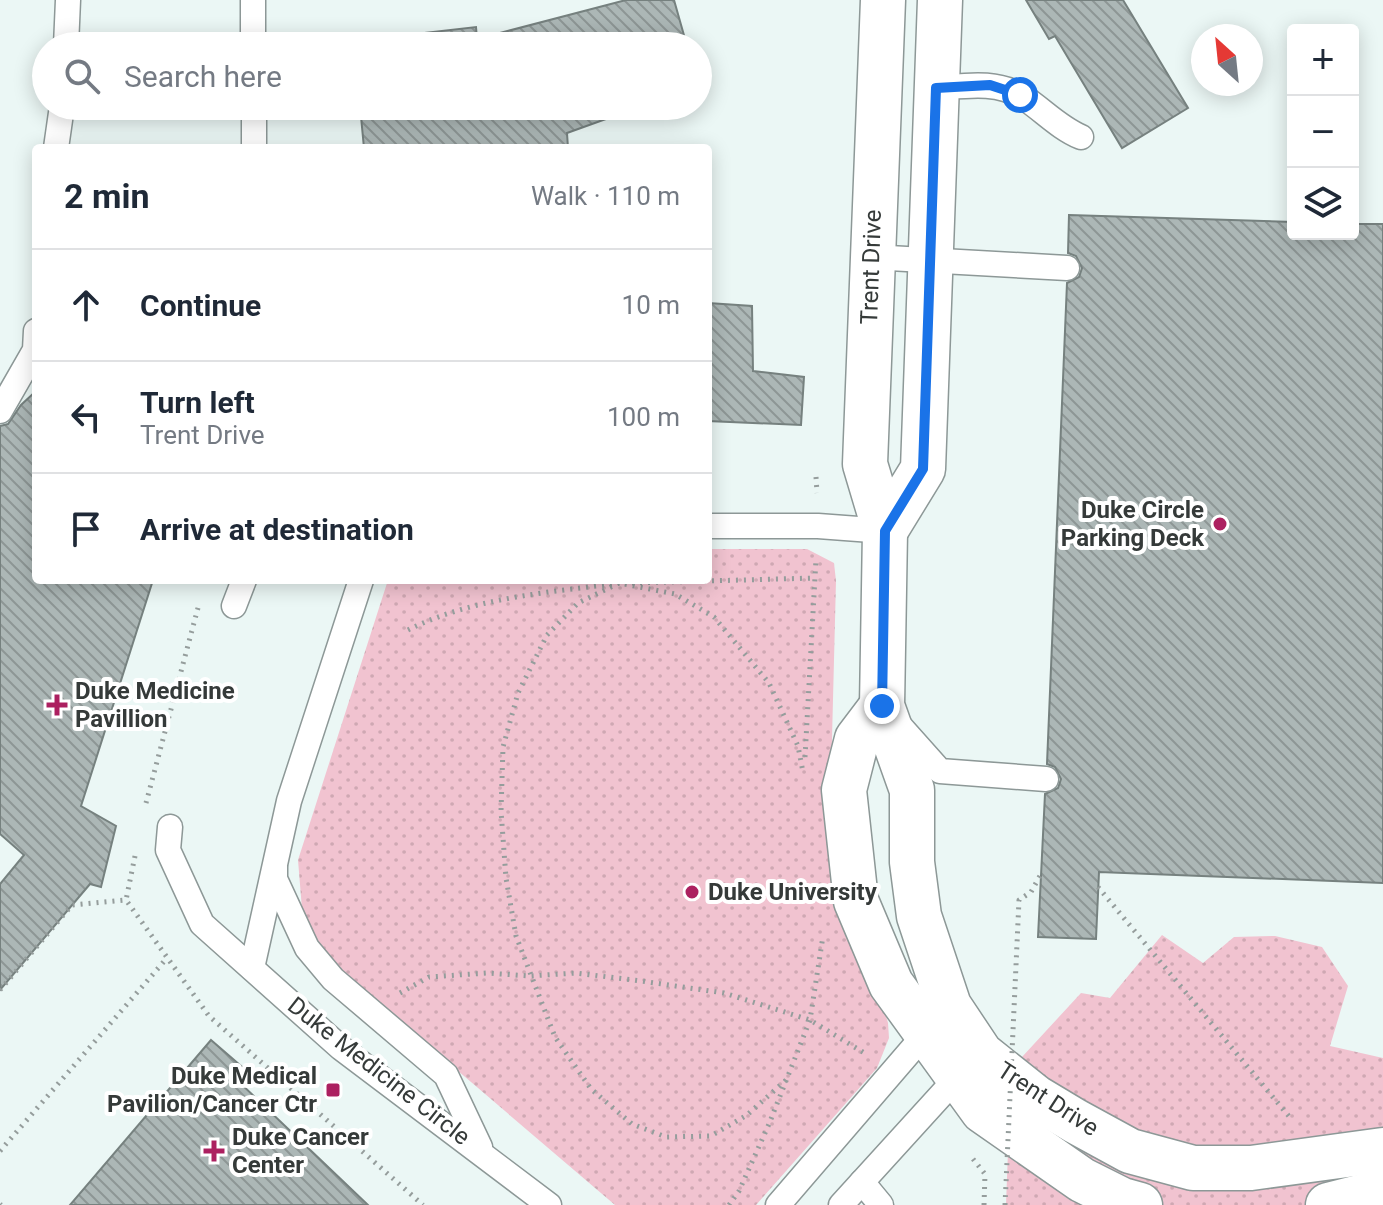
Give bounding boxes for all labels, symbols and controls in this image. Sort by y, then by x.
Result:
north arrow [1191,24,1263,96]
map controls [1287,24,1359,240]
button: + [1287,24,1359,96]
search box [32,32,712,120]
icon: search [60,54,104,98]
text: Search here [124,59,282,94]
route start [1002,77,1038,113]
button: − [1287,96,1359,168]
button: layers [1287,168,1359,240]
text: 2 min [64,176,149,216]
text: Walk · 110 m [531,181,680,211]
street label: Trent Drive [855,209,887,325]
icon: ahead [64,283,108,327]
text: Continue [140,288,261,323]
text: 10 m [622,290,680,320]
text: Turn left [140,385,255,420]
icon: left [64,395,108,439]
text: 100 m [607,402,680,432]
text: Trent Drive [140,420,265,450]
place label: Duke Circle Parking Deck [1061,496,1205,552]
icon: arrive [64,507,108,551]
text: Arrive at destination [140,512,414,547]
marker: Duke Circle Parking Deck [1211,515,1229,533]
place label: Duke Medicine Pavillion [75,677,235,733]
route end [864,688,900,724]
marker: Duke Medicine Pavillion [46,694,68,716]
place label: Duke University [708,878,878,906]
marker: Duke University [683,883,701,901]
street label: Duke Medicine Circle [282,991,476,1151]
street label: Trent Drive [992,1056,1104,1142]
place label: Duke Medical Pavilion/Cancer Ctr [107,1062,317,1118]
marker: Duke Medical Pavilion/Cancer Ctr [324,1081,342,1099]
place label: Duke Cancer Center [232,1123,369,1179]
marker: Duke Cancer Center [203,1140,225,1162]

